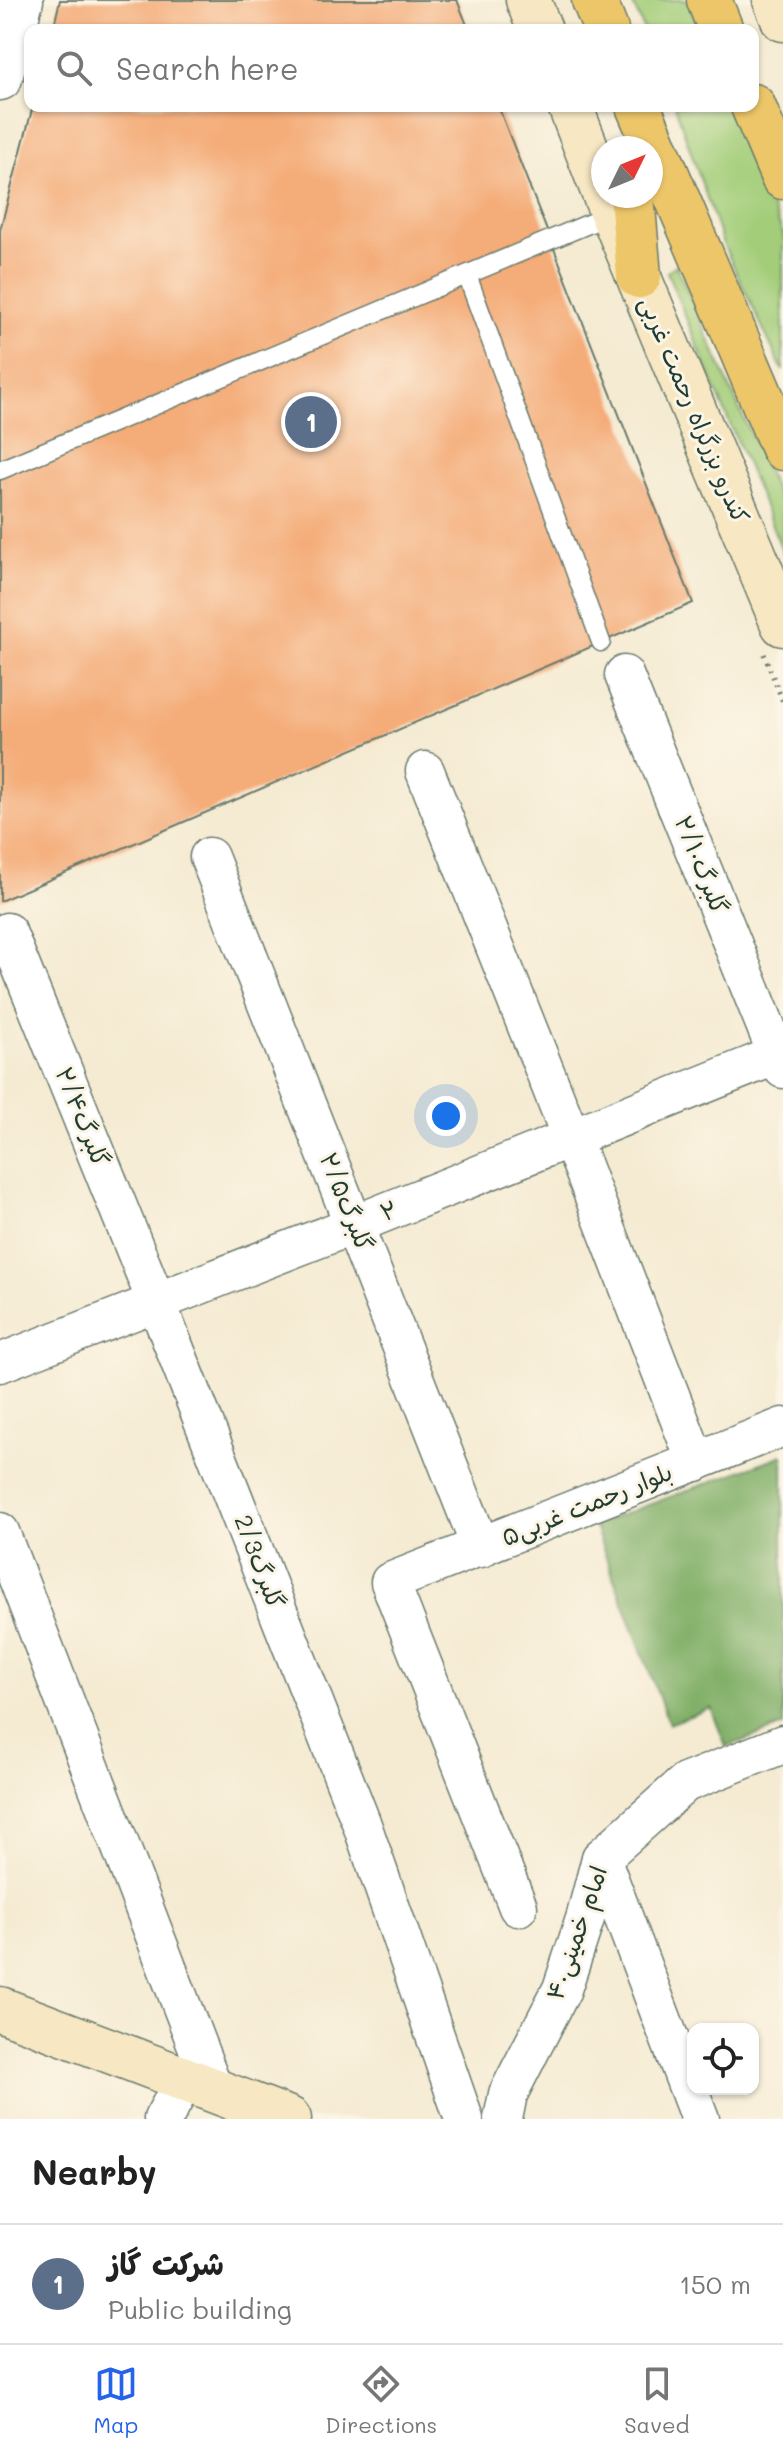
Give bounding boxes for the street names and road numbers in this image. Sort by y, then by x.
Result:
street label: کندرو بزرگراه رحمت غربی [633,291,757,528]
street label: گلبرگ۲/۱۰ [669,811,736,918]
street label: گلبرگ۲/۴ [49,1062,117,1171]
street label: گلبرگ۲/۵ [314,1148,381,1255]
street label: ۲ [375,1192,402,1227]
street label: بلوار رحمت غربی۵ [497,1455,677,1553]
street label: 2/3گلبرگ [228,1510,292,1613]
street label: امام خمینی۴۰ [538,1861,617,2005]

